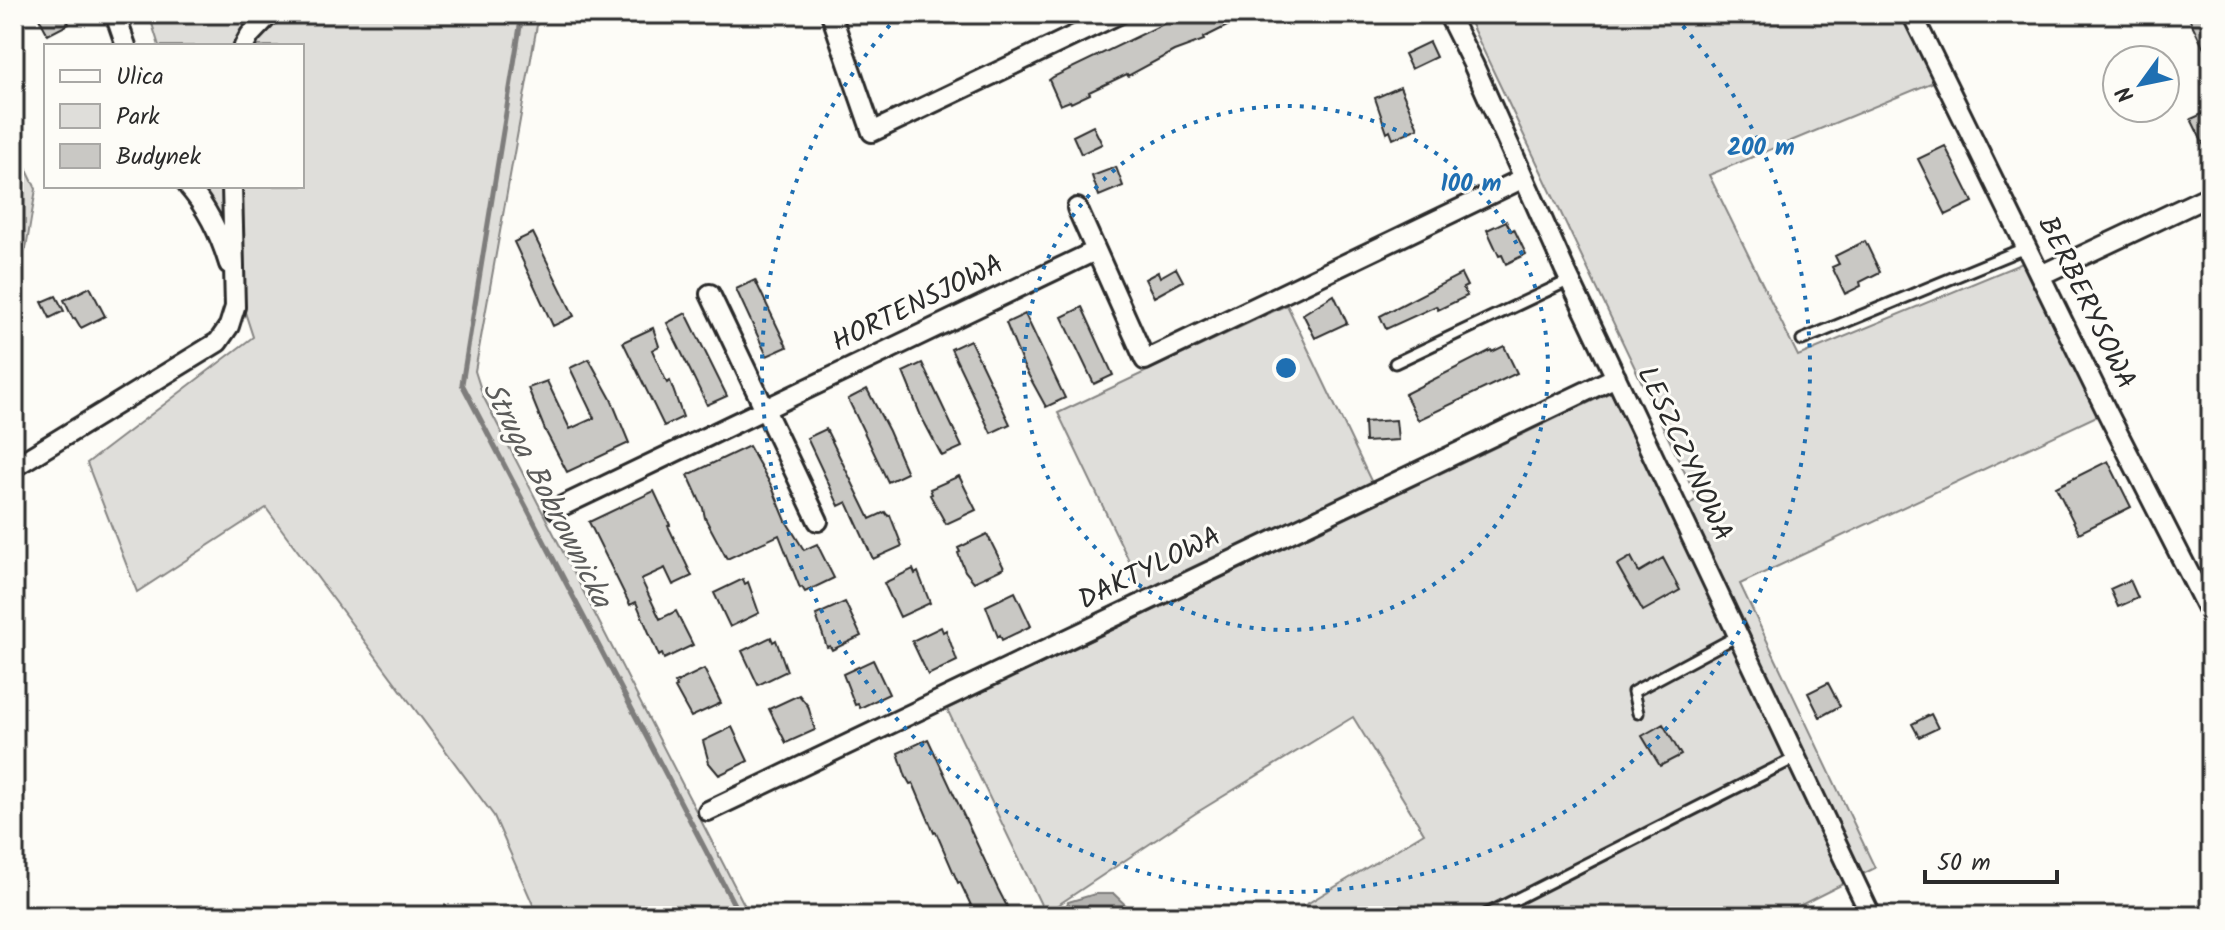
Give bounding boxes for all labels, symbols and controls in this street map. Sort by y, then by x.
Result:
legend [44,44,304,188]
north arrow [2101,44,2181,124]
text: Ulica [116,58,164,97]
text: N [2108,78,2145,109]
text: Park [116,98,160,137]
text: 200 m [1727,129,1795,168]
text: Budynek [116,138,202,177]
text: 100 m [1441,165,1501,204]
street label: BERBERYSOWA [2025,209,2147,397]
street label: HORTENSJOWA [824,243,1012,365]
centre of rings [1272,354,1300,382]
street label: LESZCZYNOWA [1624,359,1744,549]
water label: Struga Bobrownicka [468,373,625,619]
street label: DAKTYLOWA [1071,515,1229,623]
scale bar [1925,834,2057,884]
text: 50 m [1937,844,1991,883]

